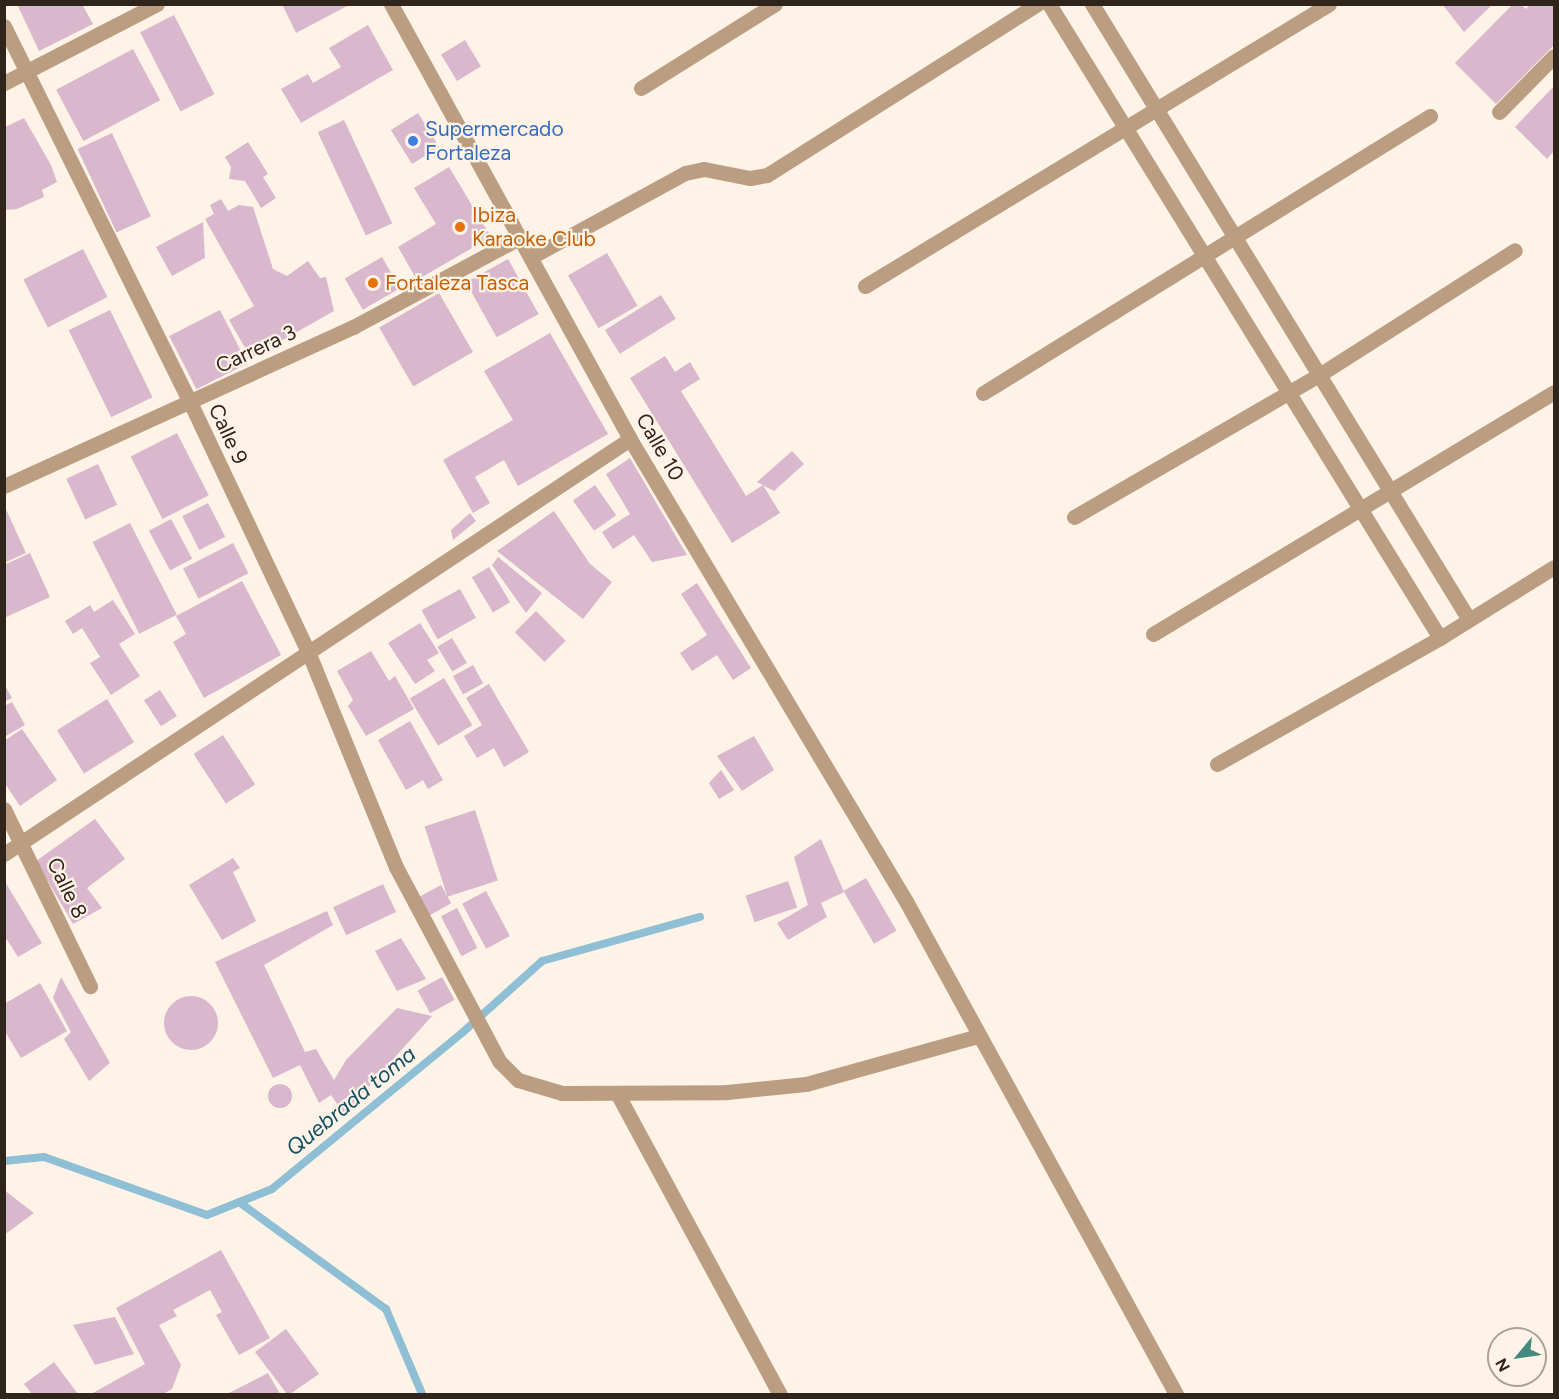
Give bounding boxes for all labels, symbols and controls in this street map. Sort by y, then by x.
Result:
place label: Supermercado Fortaleza [425,116,564,166]
marker: Supermercado Fortaleza [406,134,420,148]
place label: Ibiza Karaoke Club [472,202,596,252]
marker: Ibiza Karaoke Club [453,220,467,234]
place label: Fortaleza Tasca [385,270,529,296]
marker: Fortaleza Tasca [366,276,380,290]
street label: Carrera 3 [212,319,300,379]
street label: Calle 9 [203,400,253,468]
street label: Calle 10 [631,409,689,485]
street label: Calle 8 [42,853,92,923]
water label: Quebrada toma [281,1041,421,1161]
north arrow [1487,1327,1547,1387]
text: N [1491,1355,1514,1375]

